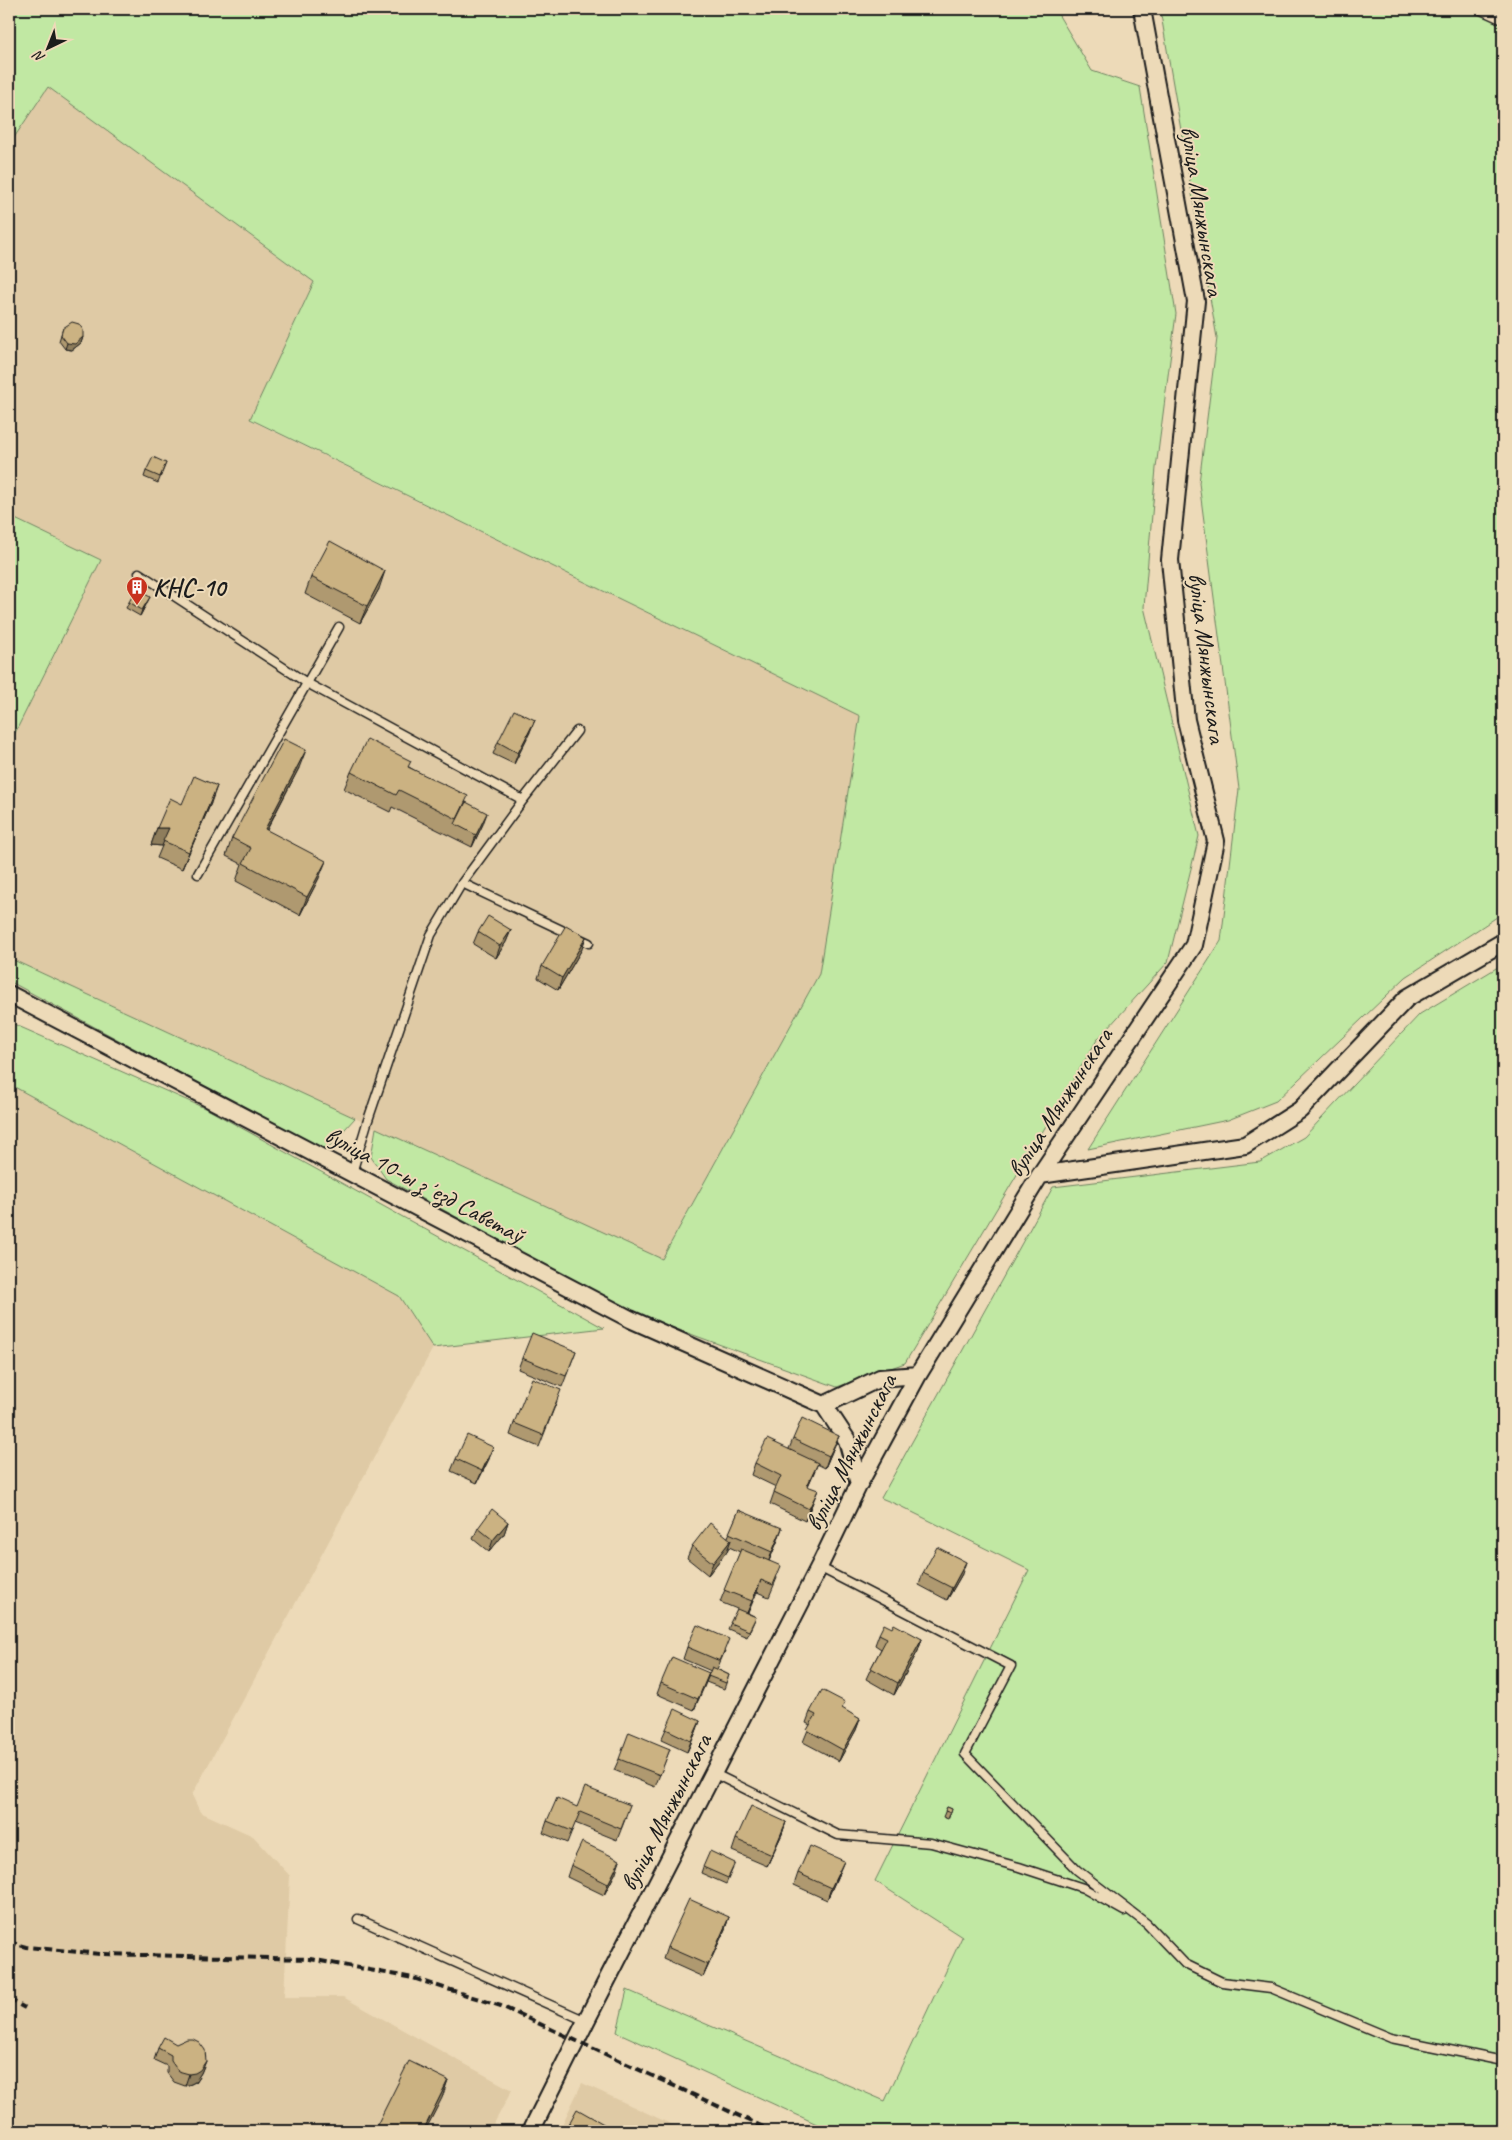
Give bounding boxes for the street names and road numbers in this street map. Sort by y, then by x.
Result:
street label: вуліца Мянжынскага [1173,124,1232,300]
street label: вуліца Мянжынскага [1181,571,1234,747]
street label: вуліца Мянжынскага [1000,1020,1121,1183]
street label: вуліца 10-ы зʼезд Саветаў [319,1119,531,1253]
street label: вуліца Мянжынскага [798,1367,905,1536]
street label: вуліца Мянжынскага [613,1727,720,1896]

